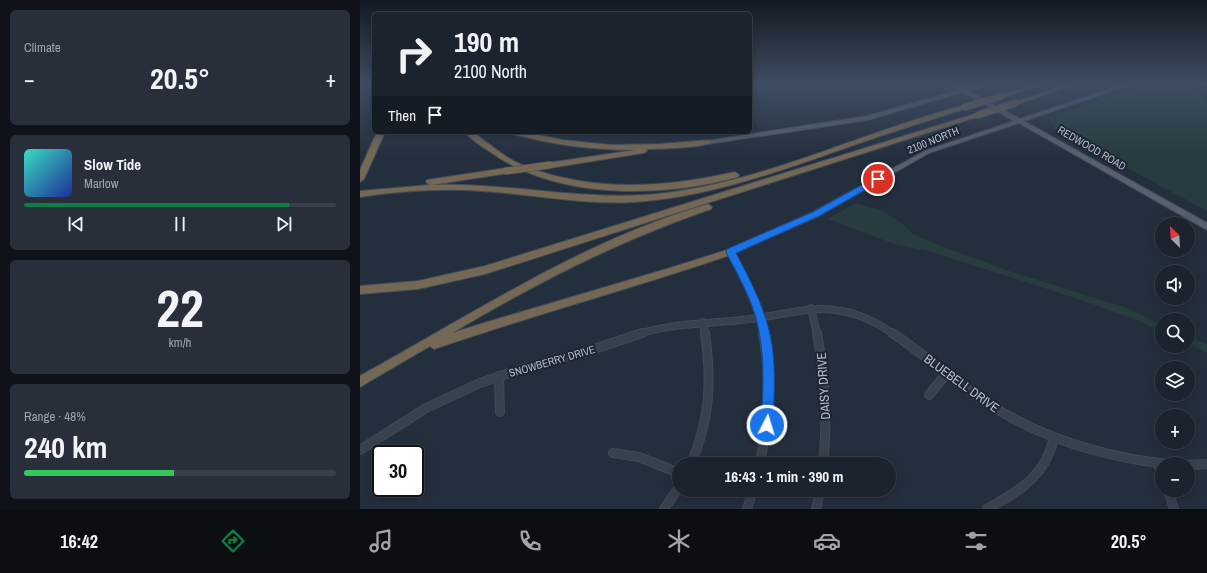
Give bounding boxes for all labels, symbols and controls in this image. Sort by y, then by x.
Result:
text: 190 m [454,23,519,61]
icon: right [388,28,440,80]
text: Climate [24,39,61,56]
text: 20.5° [150,58,210,98]
text: 2100 North [454,59,527,84]
text: − [24,64,35,94]
text: + [325,64,336,94]
icon: arrive [424,104,446,126]
text: Then [388,105,416,126]
street label: 2100 NORTH [905,123,961,157]
street label: REDWOOD ROAD [1055,123,1129,173]
text: Slow Tide [84,154,141,175]
pin [861,162,895,196]
icon: arrive [867,168,889,190]
text: Marlow [84,175,118,192]
icon: previous [65,213,87,235]
icon: pause [169,213,191,235]
icon: next [273,213,295,235]
north arrow [1155,217,1195,257]
map controls [1155,217,1195,497]
button: sound [1155,265,1195,305]
text: 22 [156,273,204,343]
button: search [1155,313,1195,353]
text: km/h [168,334,192,351]
street label: SNOWBERRY DRIVE [507,342,597,380]
street label: BLUEBELL DRIVE [921,350,1003,416]
street label: DAISY DRIVE [813,352,834,420]
button: layers [1155,361,1195,401]
position arrow [746,404,788,446]
text: Range · 48% [24,408,86,425]
button: + [1155,409,1195,449]
text: 240 km [24,427,107,467]
speed limit sign: 30 [372,445,424,497]
button: − [1155,457,1195,497]
text: 16:43 · 1 min · 390 m [725,466,843,487]
icon: directions [219,527,247,555]
icon: music [367,527,395,555]
icon: phone [516,527,544,555]
icon: climate [665,527,693,555]
icon: car [813,527,841,555]
icon: filters [962,527,990,555]
text: 16:42 [60,529,98,554]
text: 20.5° [1111,529,1147,554]

